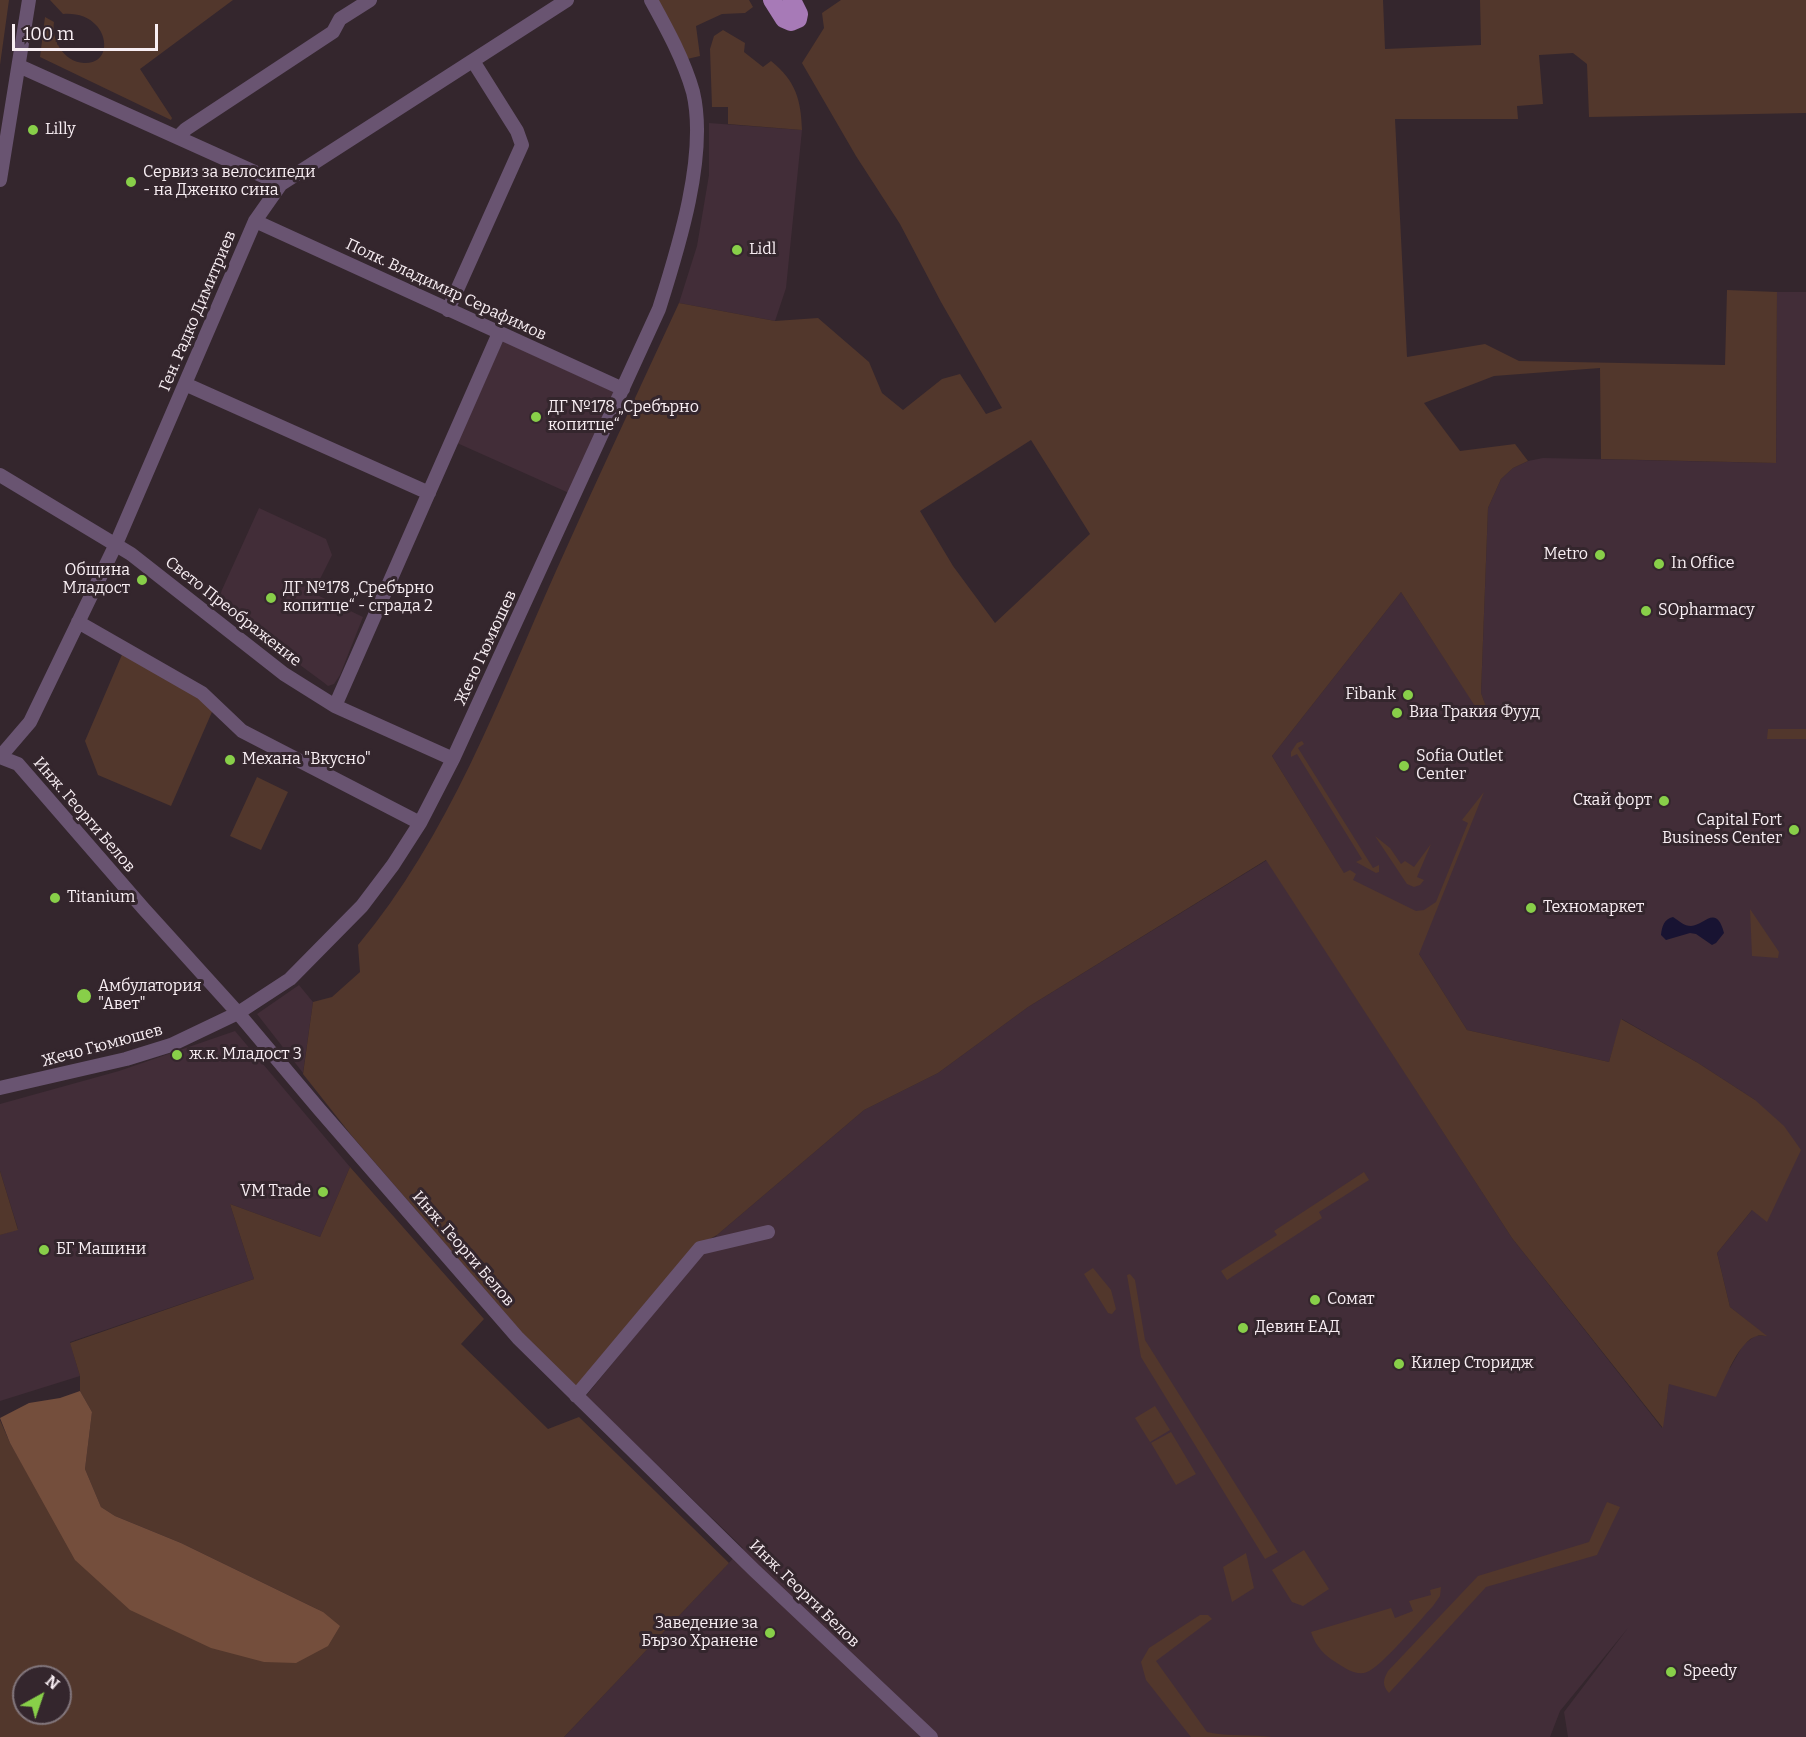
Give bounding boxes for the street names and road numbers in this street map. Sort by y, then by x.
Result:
street label: Ген. Радко Димитриев [155,228,241,394]
street label: Полк. Владимир Серафимов [343,235,549,345]
street label: Свето Преображение [161,553,305,671]
street label: Жечо Гюмюшев [451,587,521,709]
street label: Инж. Георги Белов [29,754,139,876]
street label: Жечо Гюмюшев [39,1021,165,1071]
street label: Инж. Георги Белов [408,1188,518,1310]
street label: Инж. Георги Белов [745,1536,863,1652]

